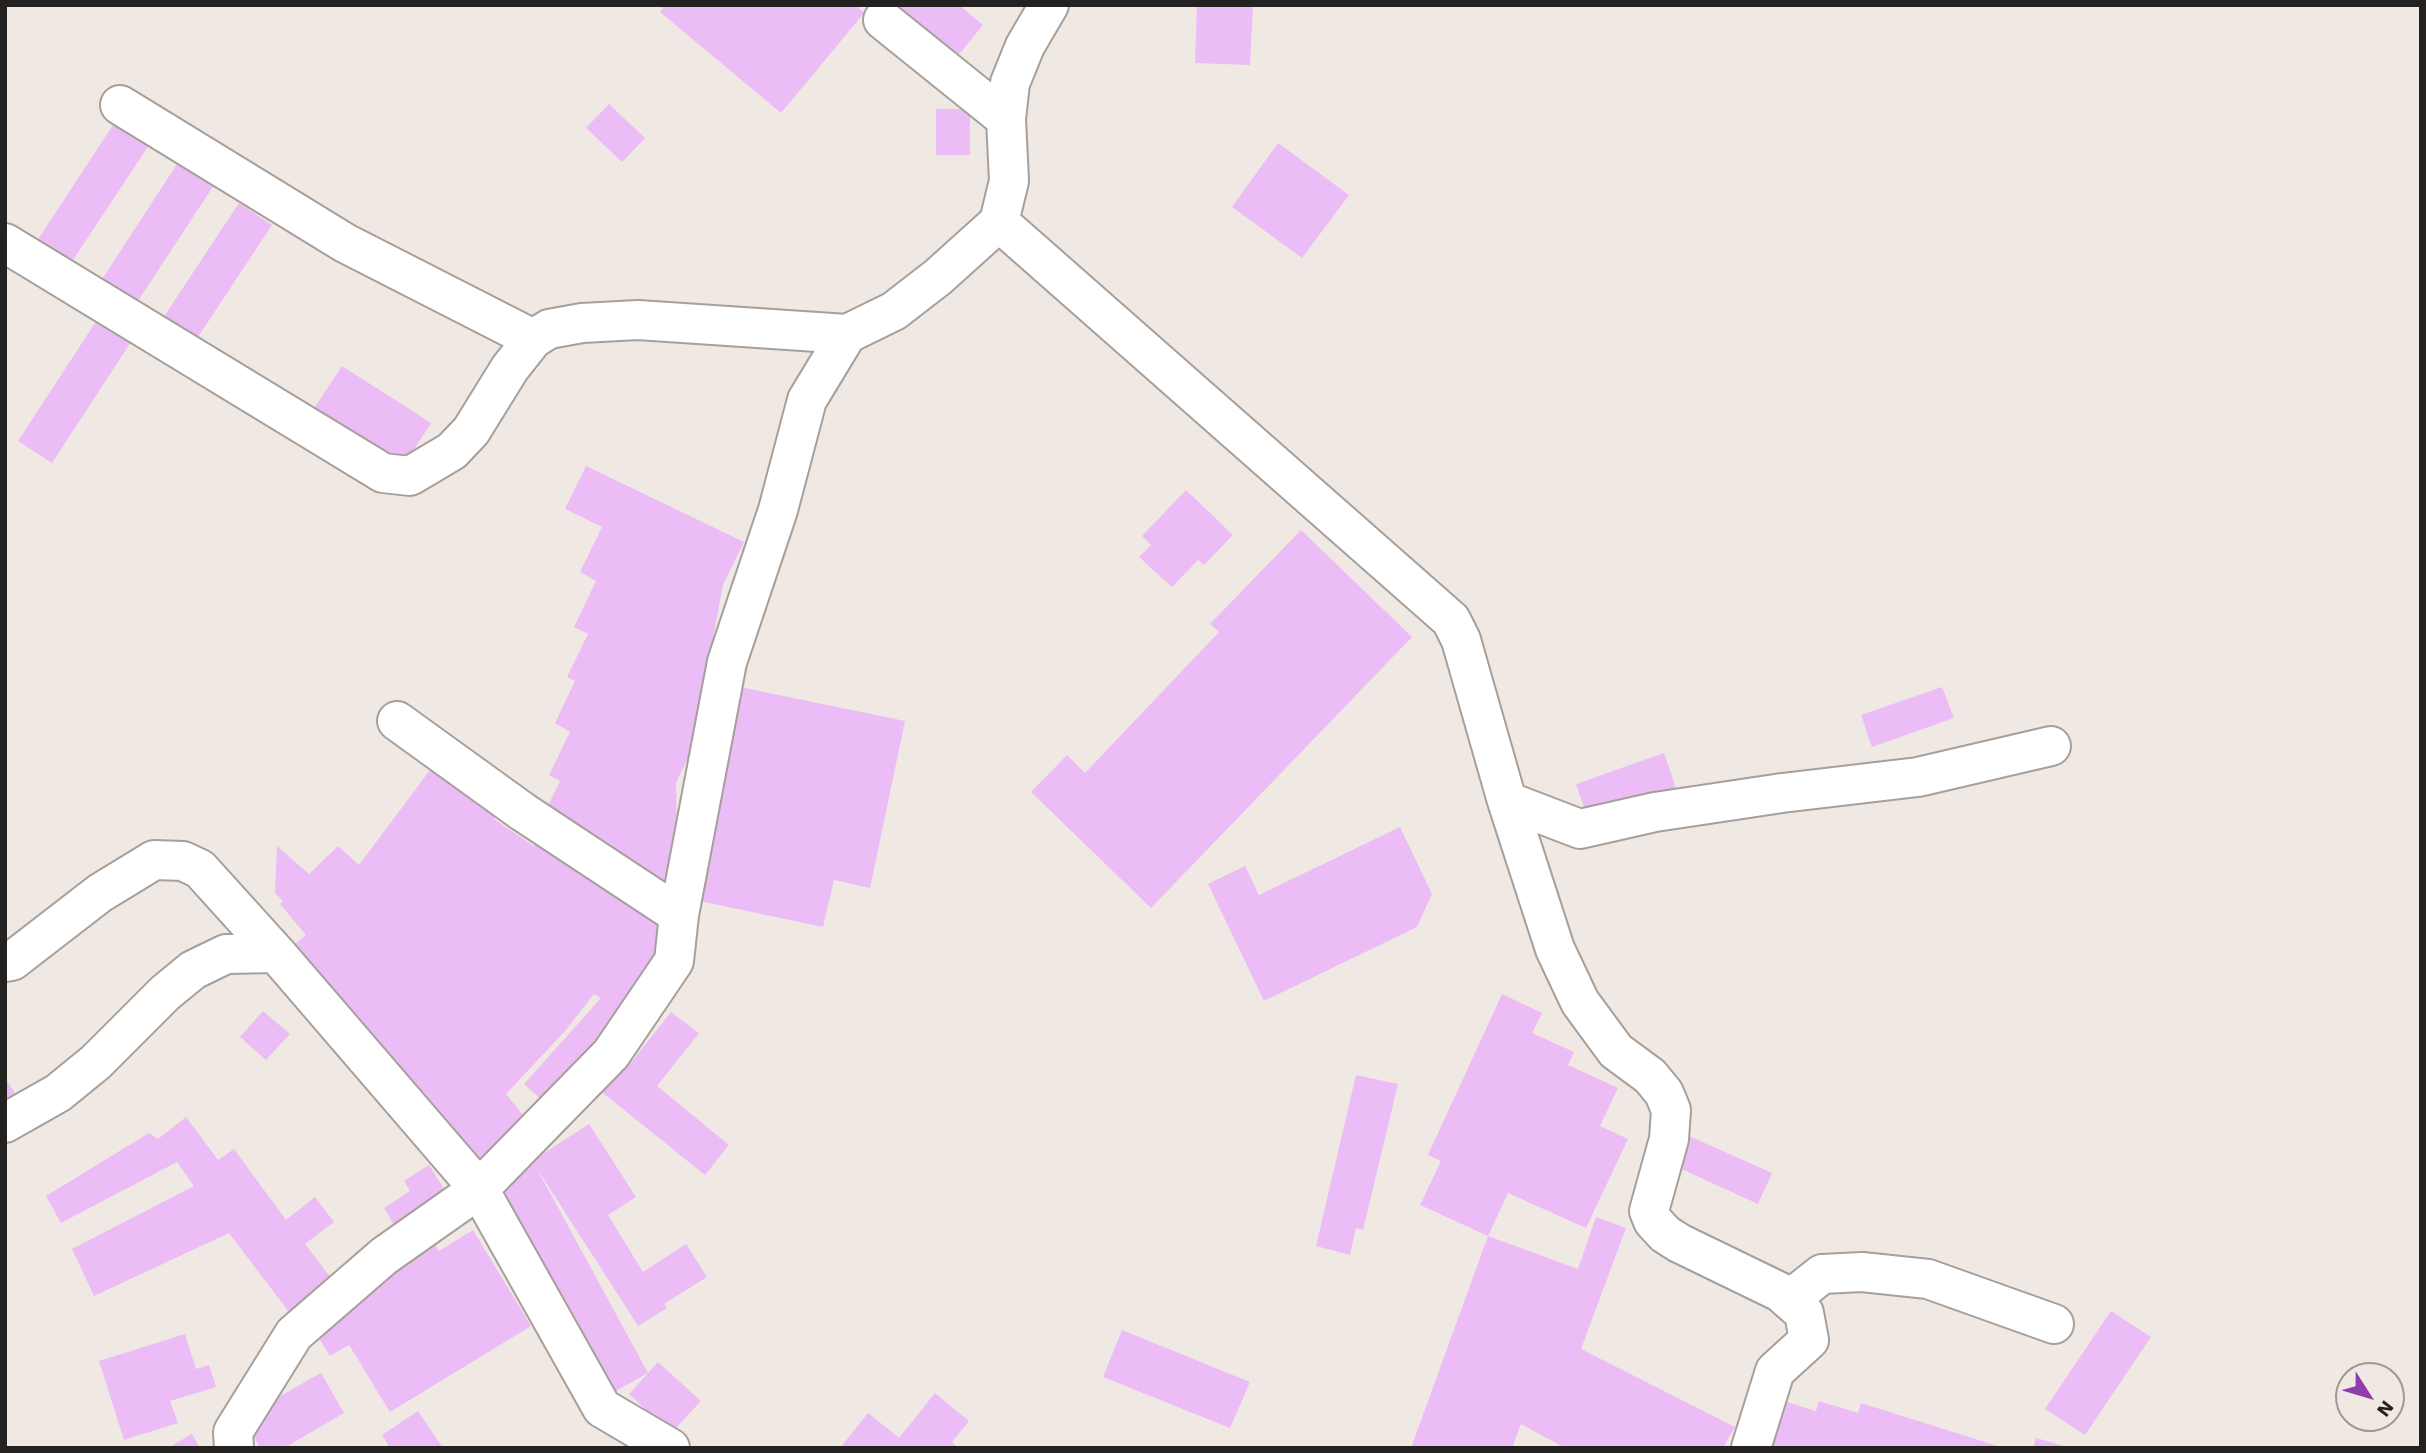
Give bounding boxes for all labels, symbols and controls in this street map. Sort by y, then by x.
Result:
north arrow [2335,1362,2405,1432]
text: N [2372,1396,2399,1421]

